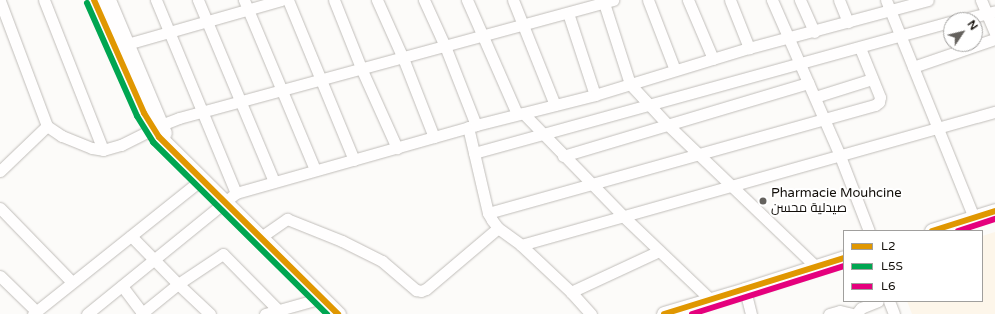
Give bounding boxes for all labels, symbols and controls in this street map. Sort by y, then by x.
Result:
north arrow [943,12,983,52]
text: N [965,18,980,33]
place label: Pharmacie Mouhcine صيدلية محسن [771,186,902,217]
marker: Pharmacie Mouhcine صيدلية محسن [758,196,768,206]
legend [843,230,983,302]
text: L2 [881,239,895,253]
text: L5S [881,259,903,273]
text: L6 [881,279,895,293]

